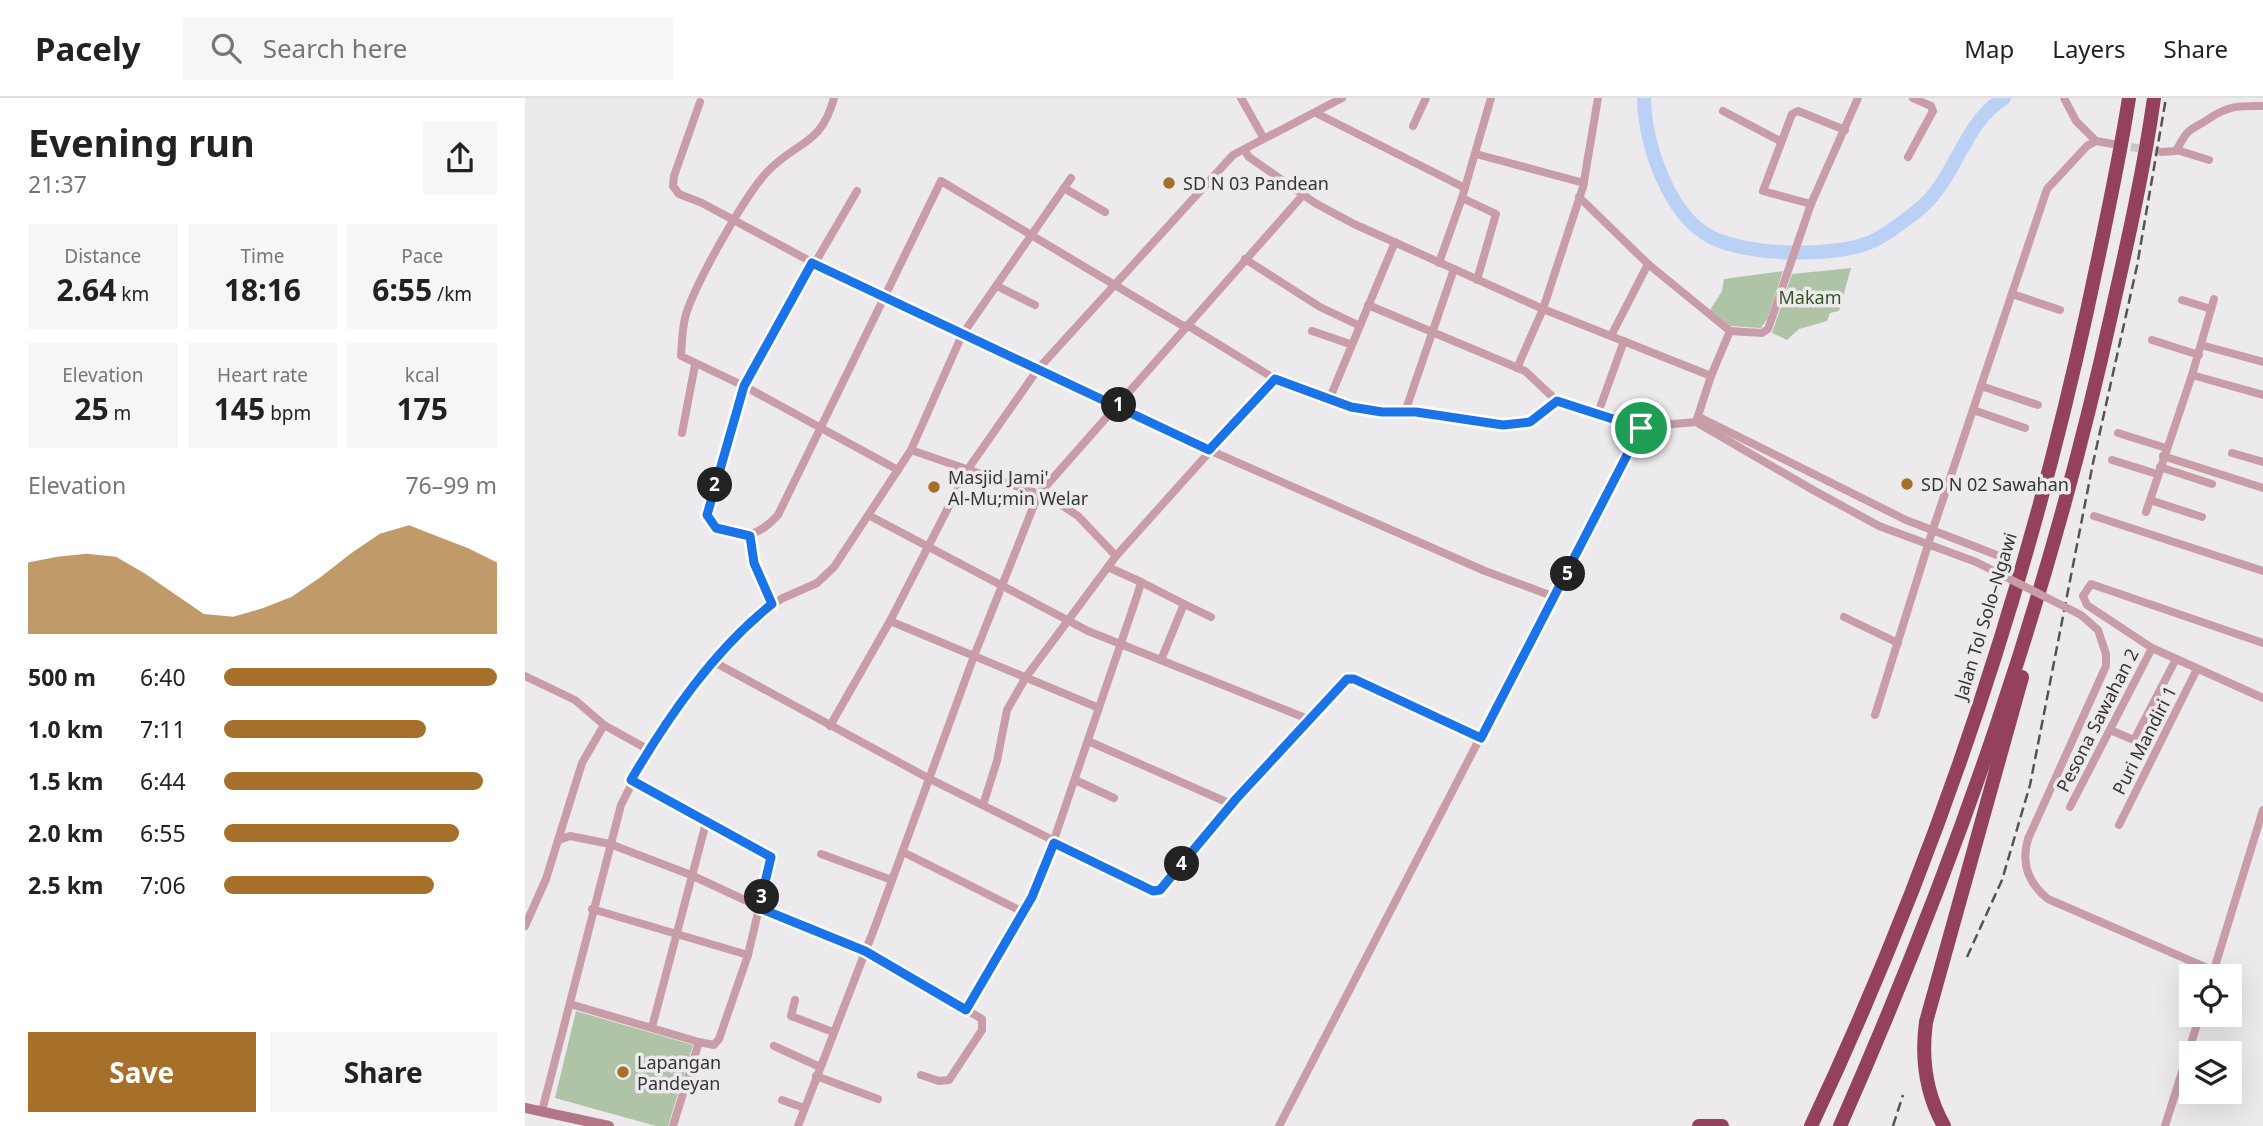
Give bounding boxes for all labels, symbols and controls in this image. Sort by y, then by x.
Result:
search box [183,17,673,80]
text: Pacely [35,26,141,71]
icon: search [207,29,245,67]
text: Search here [263,30,407,66]
text: Map [1964,32,2014,65]
text: Layers [2052,32,2126,65]
text: Share [2164,32,2228,65]
text: Evening run [28,116,255,168]
button: share [423,121,497,195]
text: 21:37 [28,168,87,200]
place label: SD N 03 Pandean [1183,171,1329,195]
marker: SD N 03 Pandean [1161,175,1177,191]
text: Distance [64,243,141,269]
text: Time [241,243,284,269]
text: Pace [401,243,443,269]
text: 2.64 [56,269,116,310]
text: 18:16 [224,269,301,310]
text: 6:55 [372,269,432,310]
text: km [116,281,149,307]
text: /km [432,281,472,307]
park label: Makam [1779,285,1841,309]
text: Elevation [62,362,143,388]
text: Heart rate [217,362,308,388]
text: kcal [405,362,440,388]
text: 25 [74,388,109,429]
text: 145 [214,388,265,429]
text: 175 [396,388,448,429]
pin: 1 [1101,388,1137,422]
text: 1 [1113,391,1124,417]
pin [1611,398,1671,458]
text: m [109,400,131,426]
text: bpm [265,400,311,426]
icon: arrive [1622,409,1660,447]
place label: Masjid Jami' Al-Mu;min Welar [948,465,1089,510]
pin: 2 [697,468,733,502]
text: Elevation [28,469,126,501]
text: 76–99 m [405,469,497,501]
text: 2 [709,471,720,497]
place label: SD N 02 Sawahan [1921,472,2069,496]
marker: SD N 02 Sawahan [1899,476,1915,492]
marker: Masjid Jami' Al-Mu;min Welar [926,479,942,495]
street label: Jalan Tol Solo–Ngawi [1948,530,2022,704]
pin: 5 [1551,556,1585,592]
text: 5 [1562,560,1573,586]
street label: Pesona Sawahan 2 [2050,644,2144,796]
text: 500 m [28,661,96,693]
text: 6:40 [140,661,186,693]
street label: Puri Mandiri 1 [2106,681,2182,799]
text: 1.0 km [28,713,103,745]
text: 7:11 [140,713,186,745]
text: 1.5 km [28,765,103,797]
text: 6:44 [140,765,186,797]
text: 2.0 km [28,817,103,849]
text: 6:55 [140,817,186,849]
pin: 4 [1165,846,1199,882]
text: 4 [1176,850,1187,876]
text: 2.5 km [28,869,103,901]
text: 7:06 [140,869,186,901]
pin: 3 [744,880,779,914]
text: 3 [756,883,767,909]
map controls [2179,964,2242,1104]
button: locate [2179,964,2242,1027]
button: Save [28,1032,256,1112]
button: Share [270,1032,497,1112]
button: layers [2179,1041,2242,1104]
place label: Lapangan Pandeyan [637,1050,721,1095]
marker: Lapangan Pandeyan [615,1064,631,1080]

